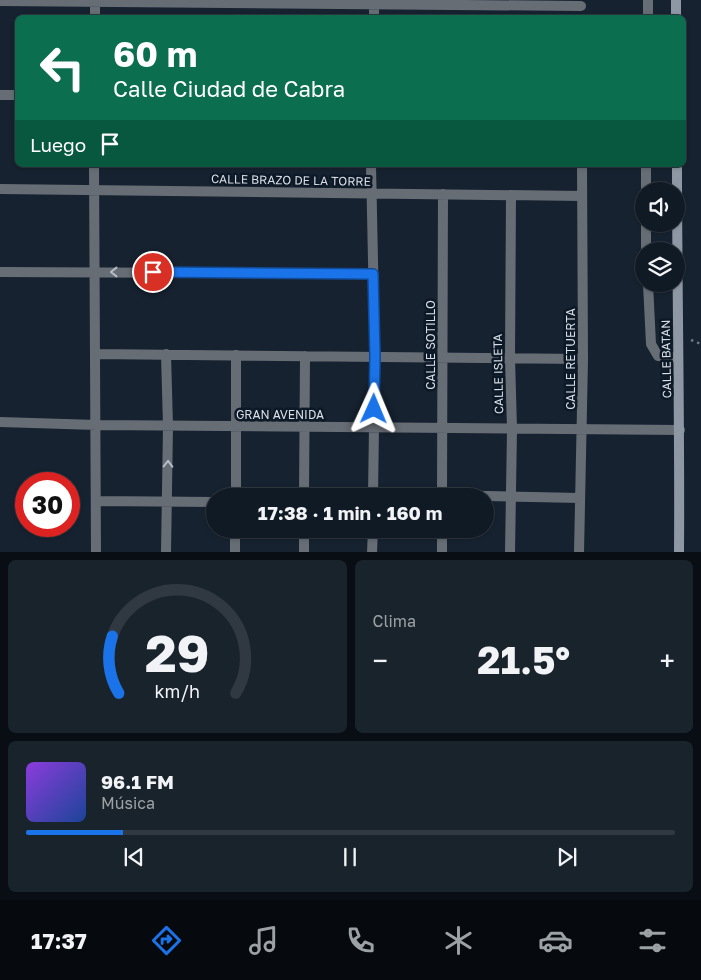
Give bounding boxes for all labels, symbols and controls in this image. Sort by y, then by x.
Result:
text: 60 m [113,33,197,75]
icon: left [30,35,95,100]
text: Calle Ciudad de Cabra [113,75,345,102]
icon: arrive [96,130,124,158]
text: Luego [30,133,86,156]
street label: CALLE BRAZO DE LA TORRE [211,171,371,189]
map controls [635,182,685,292]
button: sound [635,182,685,232]
button: layers [635,242,685,292]
pin [132,251,174,293]
icon: arrive [139,258,167,286]
one-way arrow [110,267,118,277]
street label: CALLE SOTILLO [423,300,438,390]
street label: CALLE RETUERTA [563,308,578,410]
street label: CALLE BATAN [658,320,674,398]
street label: CALLE ISLETA [490,334,506,414]
position arrow [347,382,399,434]
street label: GRAN AVENIDA [236,407,324,422]
one-way arrow [162,459,173,467]
speed limit sign: 30 [15,472,80,537]
text: 17:38 · 1 min · 160 m [258,501,442,524]
text: Clima [373,611,416,631]
text: 29 [145,621,210,683]
text: 21.5° [477,637,570,682]
text: − [373,644,388,677]
text: + [660,644,675,677]
text: km/h [155,680,200,702]
text: 96.1 FM [101,770,174,793]
text: Música [101,793,155,813]
icon: previous [120,843,148,871]
icon: pause [336,843,364,871]
icon: next [553,843,581,871]
icon: directions [149,923,184,958]
icon: music [246,923,281,958]
icon: phone [343,923,378,958]
icon: climate [441,923,476,958]
icon: car [538,923,573,958]
icon: filters [635,923,670,958]
text: 17:37 [31,927,87,954]

